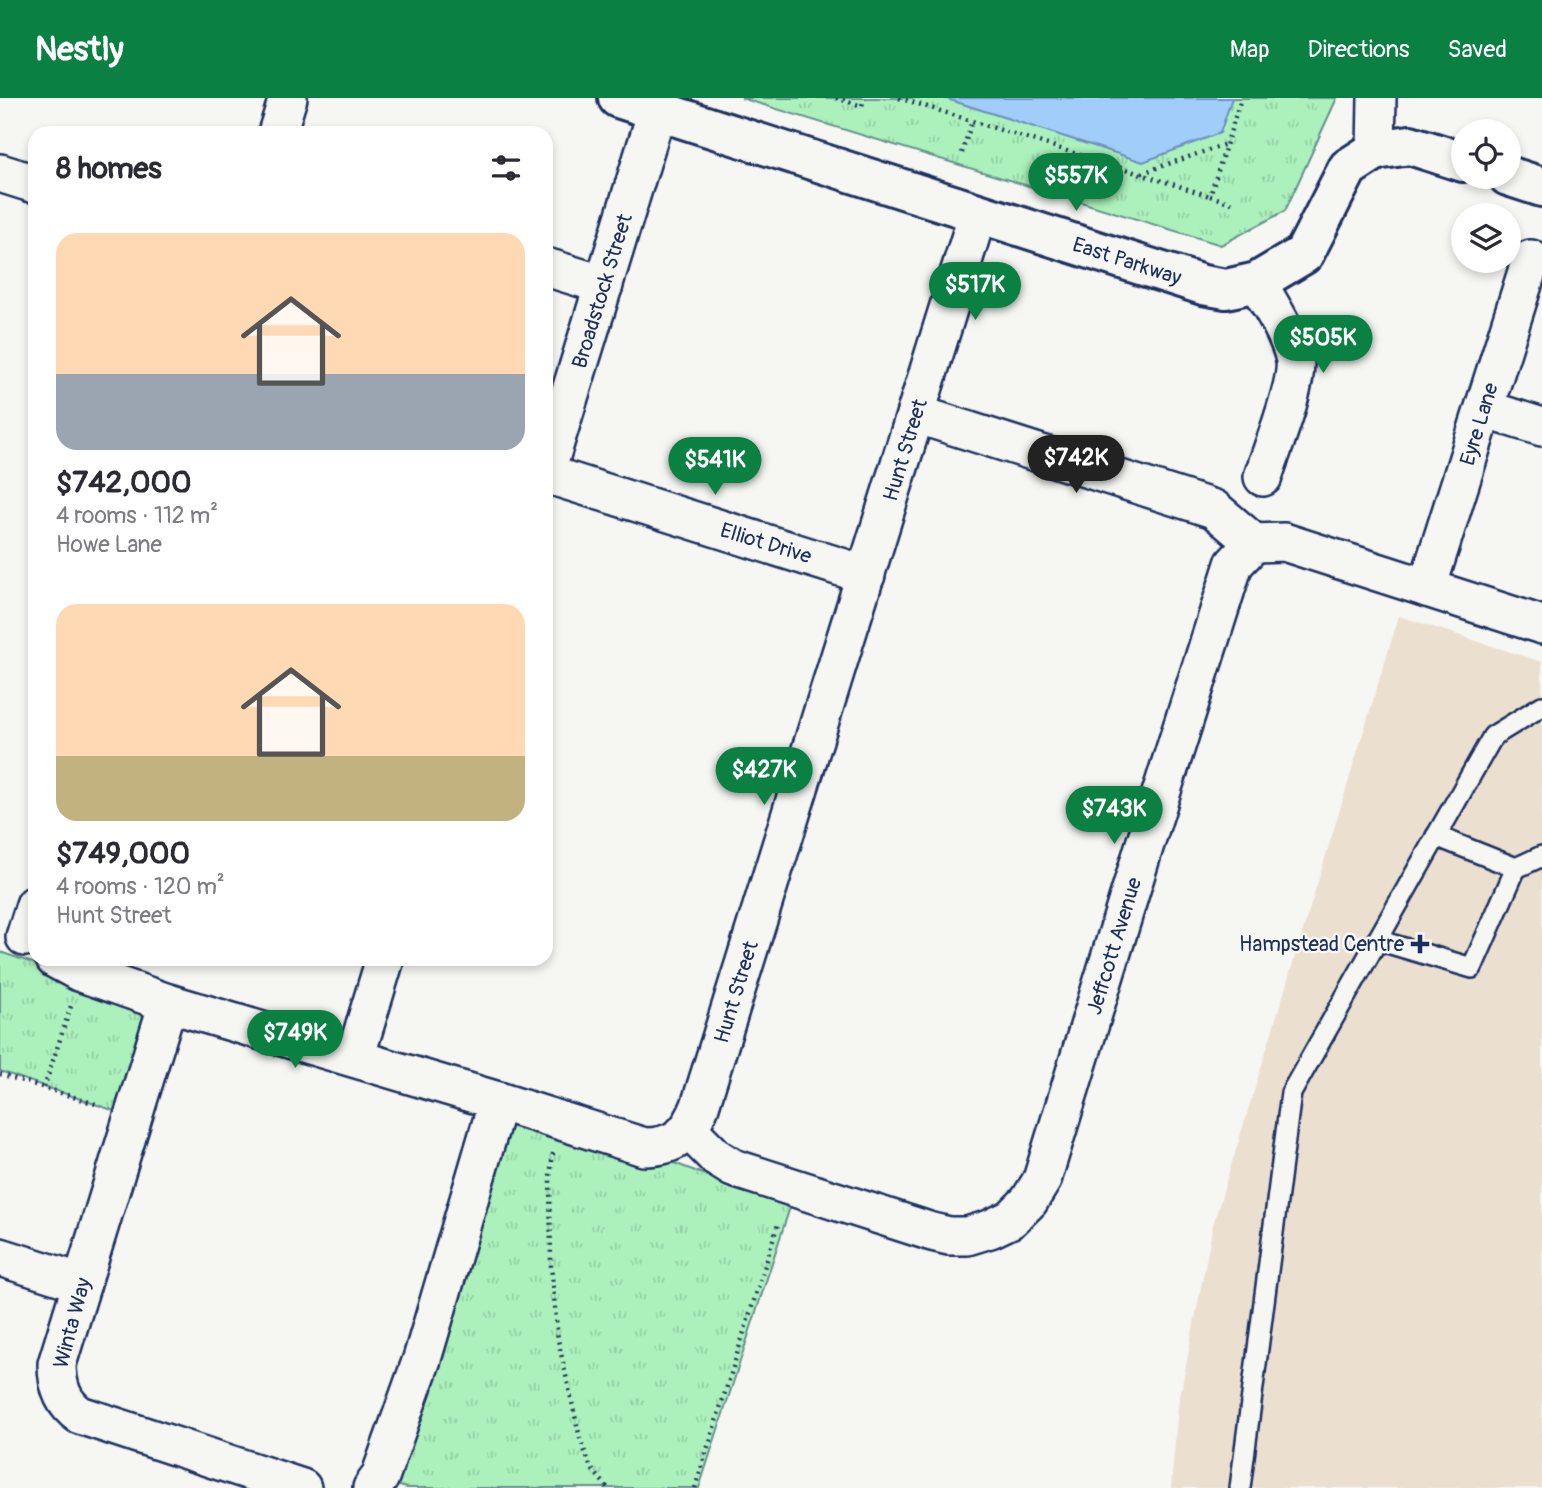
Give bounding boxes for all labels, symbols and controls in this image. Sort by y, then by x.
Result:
text: Nestly [35,29,124,70]
text: Map [1230,35,1270,64]
text: Directions [1308,35,1409,64]
text: Saved [1447,35,1507,64]
map controls [1451,119,1521,273]
button: locate [1451,119,1521,189]
icon: filters [487,149,525,187]
text: 8 homes [56,150,162,187]
pin: $557K [1027,153,1125,213]
text: $557K [1044,161,1108,190]
button: layers [1451,203,1521,273]
street label: Broadstock Street [566,210,639,372]
street label: East Parkway [1069,231,1185,292]
pin: $517K [926,262,1024,322]
text: $517K [945,270,1005,299]
icon: home [228,278,354,404]
pin: $505K [1274,316,1372,375]
text: $505K [1290,323,1356,352]
street label: Eyre Lane [1454,379,1505,469]
street label: Hunt Street [877,395,934,505]
pin: $742K [1027,436,1125,495]
pin: $541K [666,438,764,497]
text: $742K [1044,443,1108,472]
text: $541K [684,445,746,474]
text: $742,000 [56,464,191,501]
text: 4 rooms · 112 m² [56,501,218,530]
street label: Elliot Drive [717,517,815,570]
text: Howe Lane [56,530,162,559]
icon: home [228,649,354,775]
pin: $427K [715,748,813,807]
text: $427K [732,755,796,784]
pin: $743K [1065,786,1163,846]
text: $743K [1082,794,1146,823]
text: $749,000 [56,835,190,872]
text: 4 rooms · 120 m² [56,872,225,901]
street label: Jeffcott Avenue [1081,874,1148,1018]
text: Hunt Street [56,901,172,930]
place label: Hampstead Centre [1239,931,1405,958]
marker: Hampstead Centre [1410,934,1430,954]
street label: Hunt Street [708,937,765,1047]
pin: $749K [246,1010,344,1070]
text: $749K [263,1018,327,1047]
street label: Winta Way [47,1275,98,1371]

